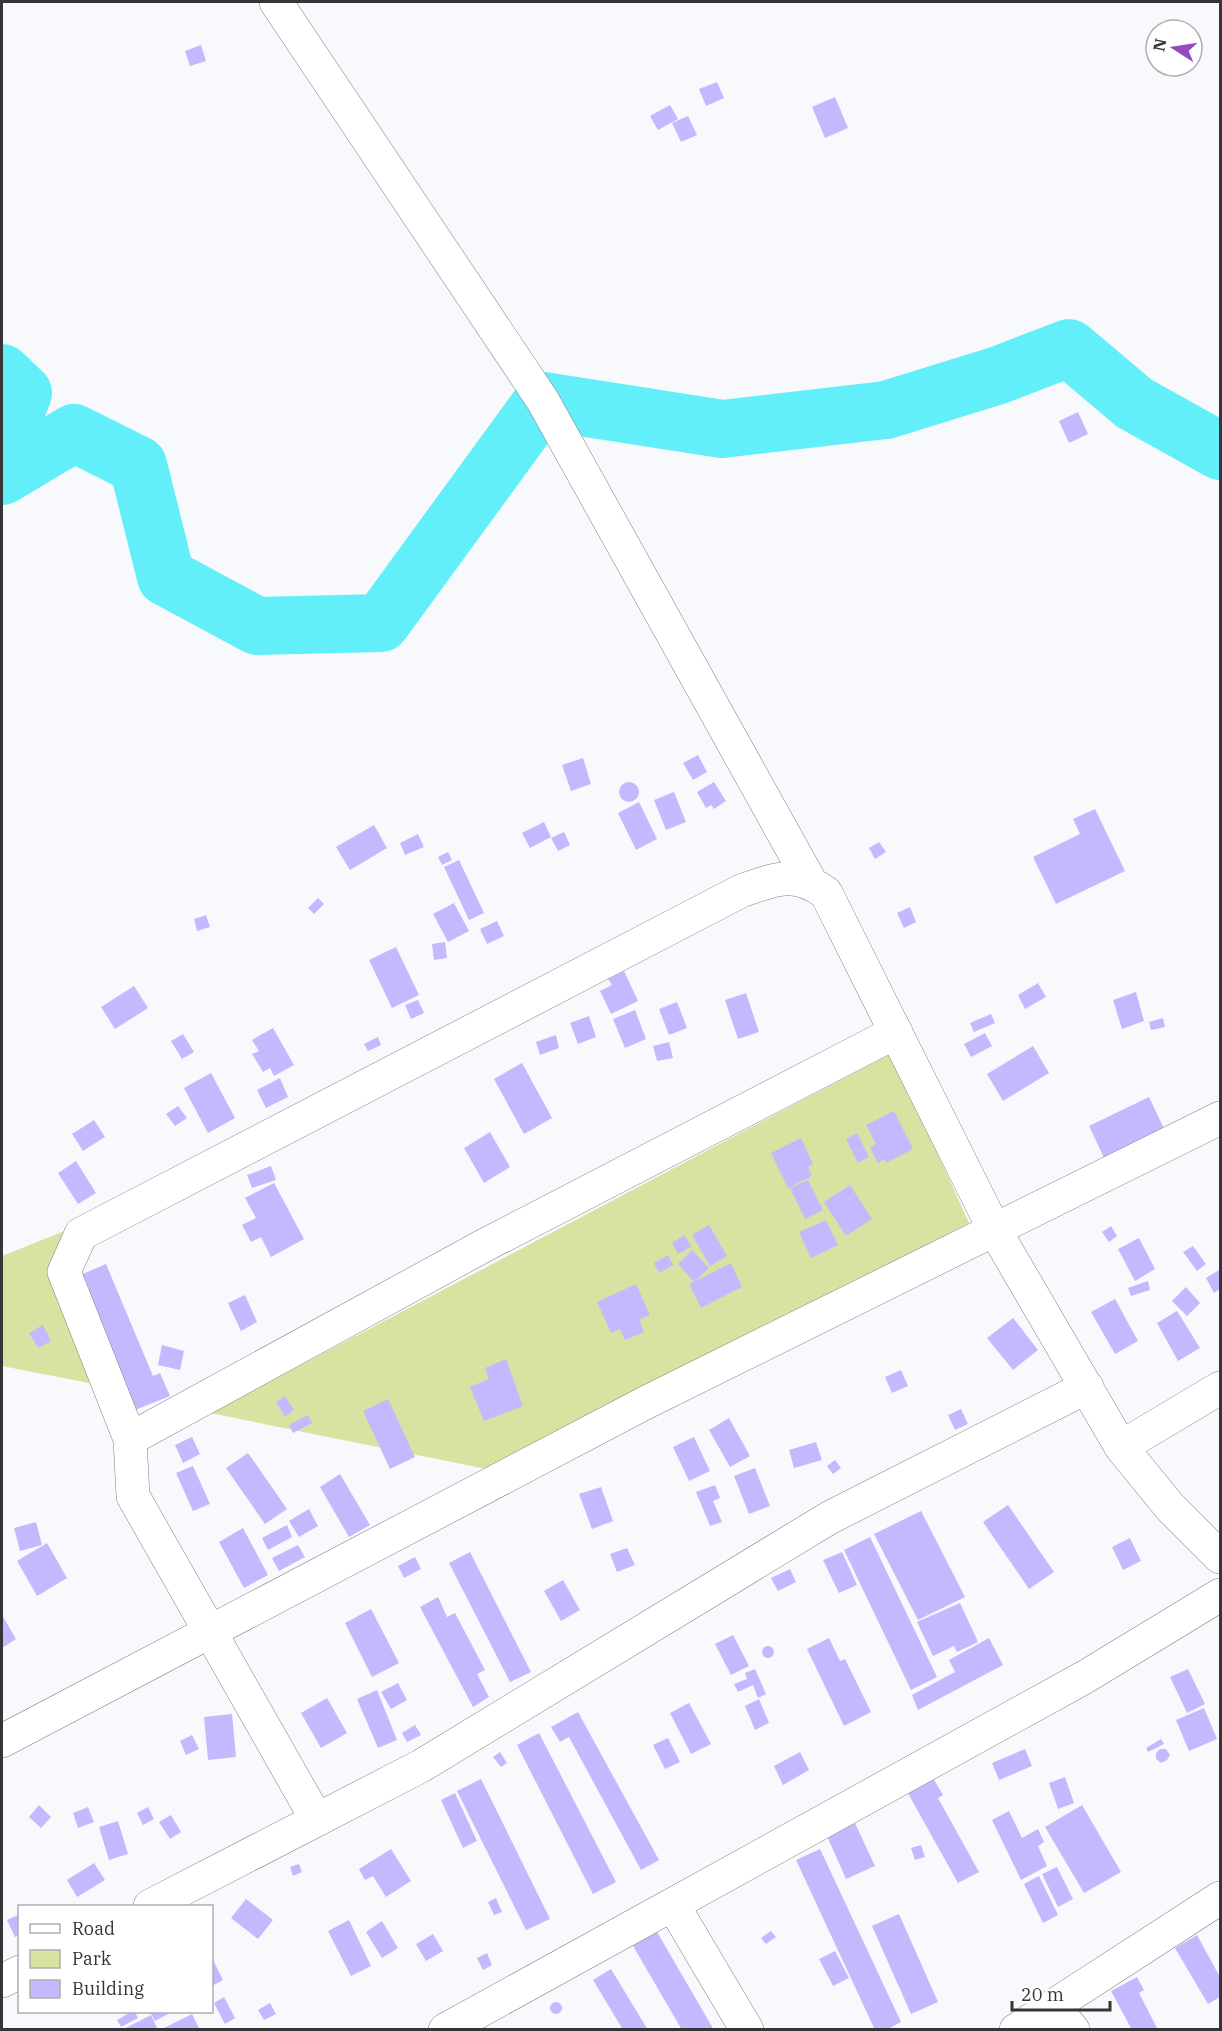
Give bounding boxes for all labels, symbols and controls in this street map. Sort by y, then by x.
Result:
north arrow [1144,18,1204,78]
text: N [1148,37,1170,53]
legend [18,1905,213,2013]
text: Road [72,1917,115,1940]
text: Park [72,1947,112,1970]
scale bar [1012,1974,1110,2012]
text: Building [72,1977,144,2000]
text: 20 m [1021,1983,1064,2006]

